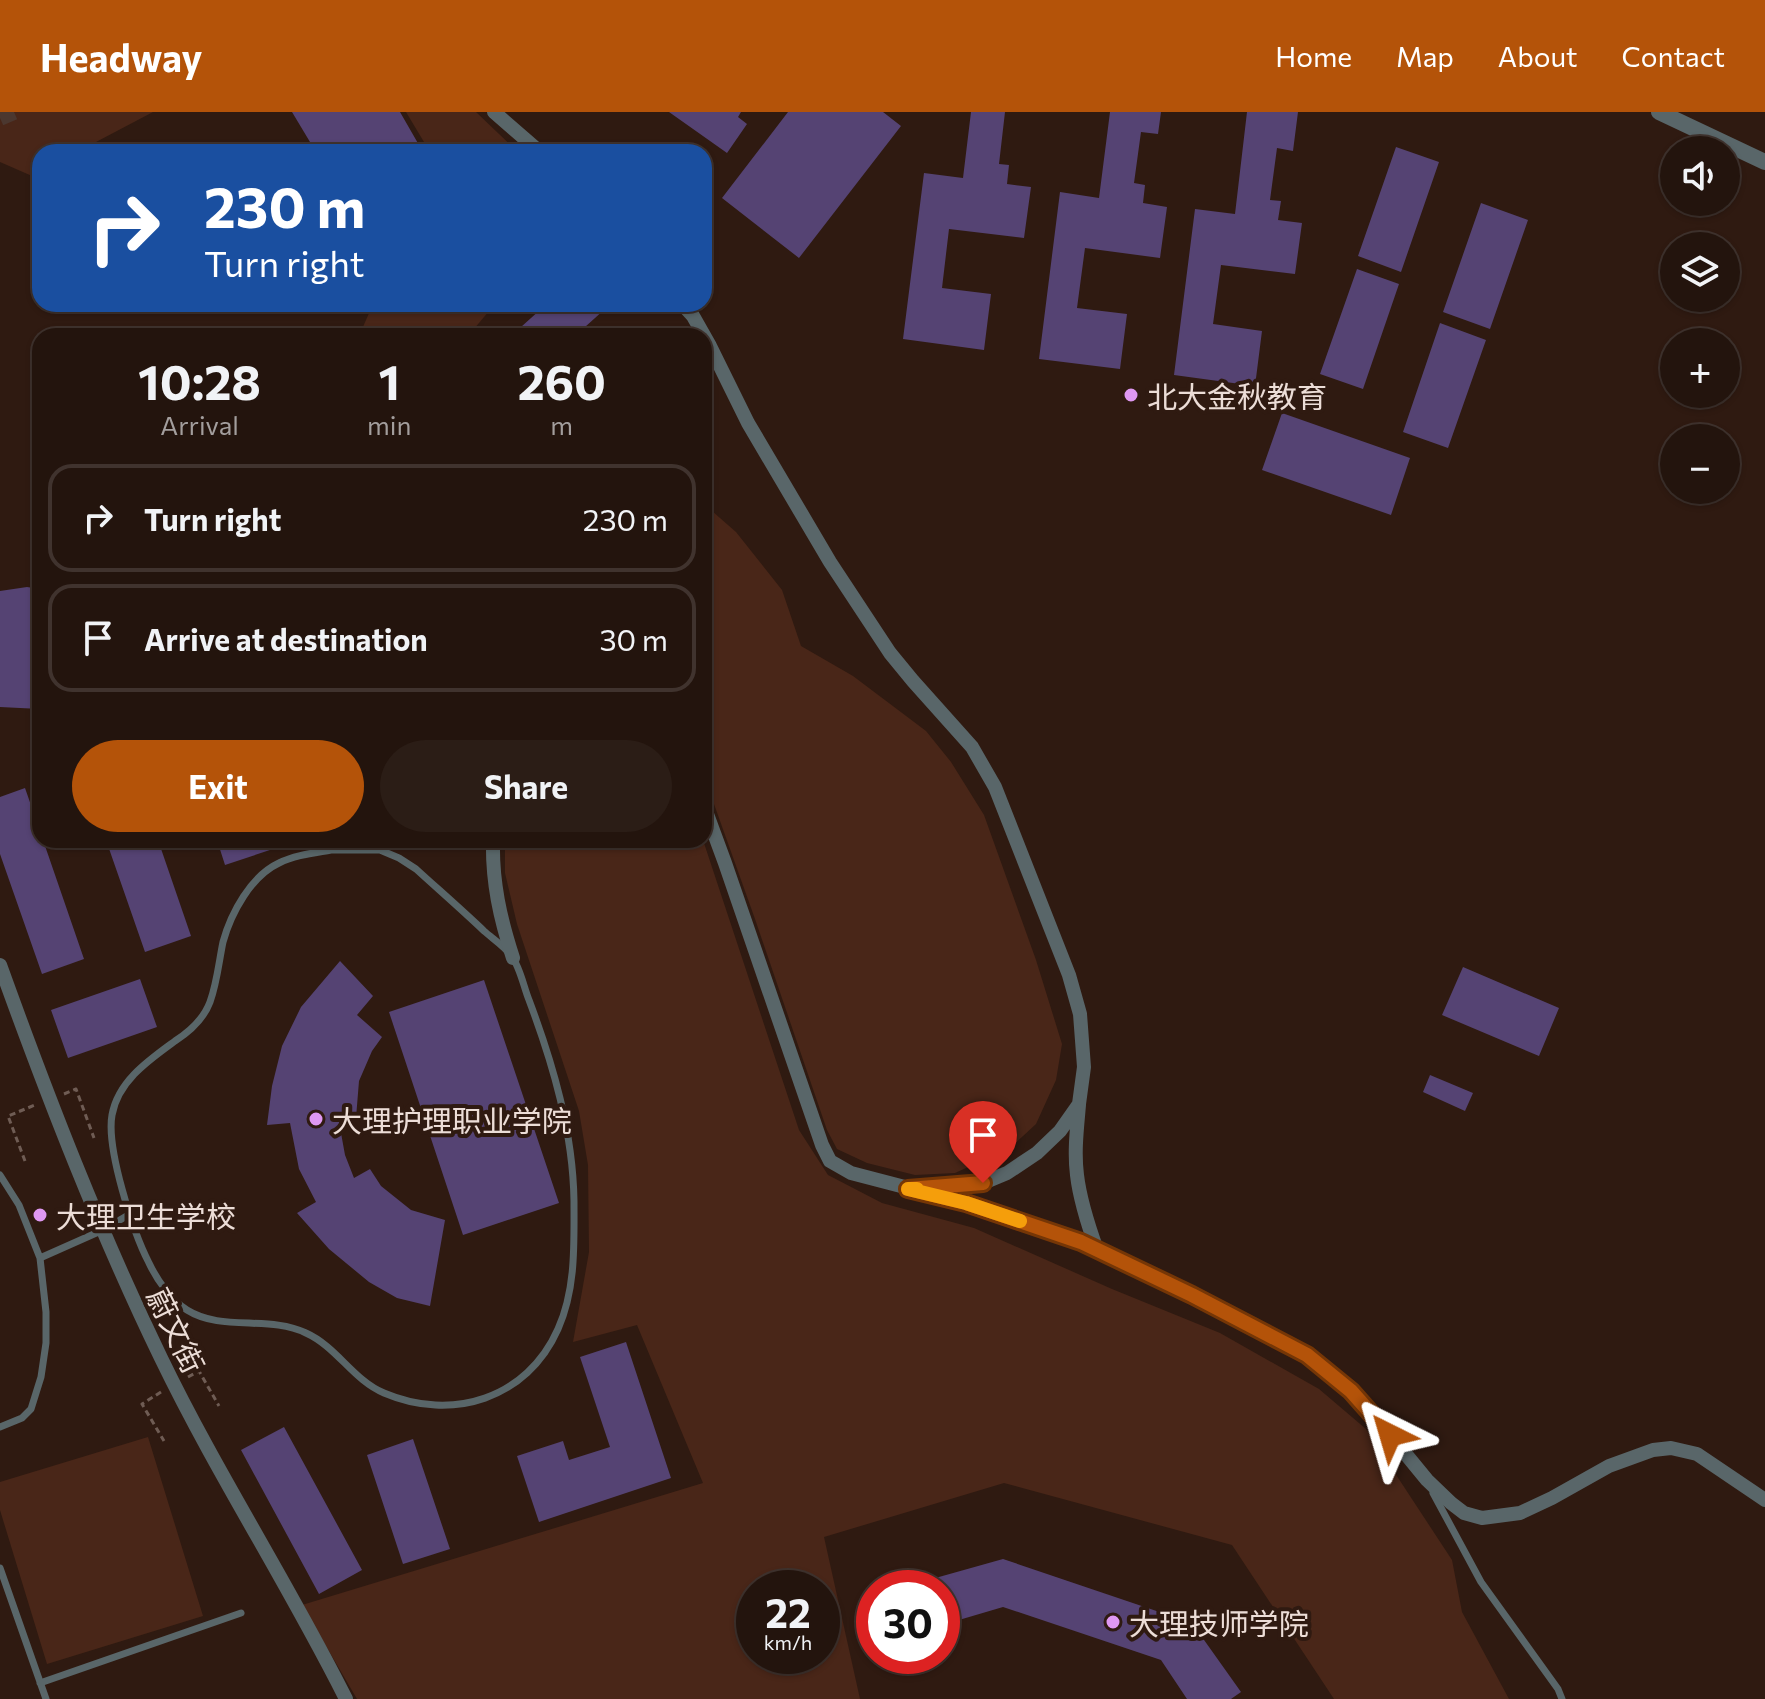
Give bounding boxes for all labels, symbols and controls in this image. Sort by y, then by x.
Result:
text: Headway [40,33,202,80]
text: Home [1275,39,1352,73]
text: Map [1396,39,1454,73]
text: About [1498,39,1578,73]
text: Contact [1622,39,1725,73]
map controls [1660,136,1740,504]
button: sound [1660,136,1740,216]
text: 230 m [204,171,365,240]
icon: right [72,176,176,280]
button: layers [1660,232,1740,312]
text: Turn right [204,240,365,284]
button: + [1660,328,1740,408]
text: 10:28 [138,351,261,410]
text: 1 [378,351,400,410]
text: 260 [517,351,606,410]
place label: 北大金秋教育 [1147,377,1327,414]
marker: 北大金秋教育 [1122,386,1140,404]
text: Arrival [160,409,239,440]
text: min [367,409,411,440]
text: m [550,409,573,440]
button: − [1660,424,1740,504]
icon: right [76,496,120,540]
text: Turn right [144,500,281,537]
text: 230 m [583,500,668,537]
icon: arrive [76,616,120,660]
text: Arrive at destination [144,620,428,657]
text: 30 m [599,620,668,657]
button: Exit [72,740,364,832]
button: Share [380,740,672,832]
place label: 大理护理职业学院 [332,1101,572,1138]
pin [949,1101,1017,1183]
marker: 大理护理职业学院 [307,1110,325,1128]
icon: arrive [961,1113,1005,1157]
place label: 大理卫生学校 [56,1197,236,1234]
marker: 大理卫生学校 [31,1206,49,1224]
street label: 蔚文街 [141,1281,213,1379]
position arrow [1348,1393,1432,1477]
speed limit sign: 30 [856,1570,960,1674]
text: 22 [765,1587,811,1636]
place label: 大理技师学院 [1129,1604,1309,1641]
marker: 大理技师学院 [1104,1613,1122,1631]
text: km/h [764,1630,812,1654]

